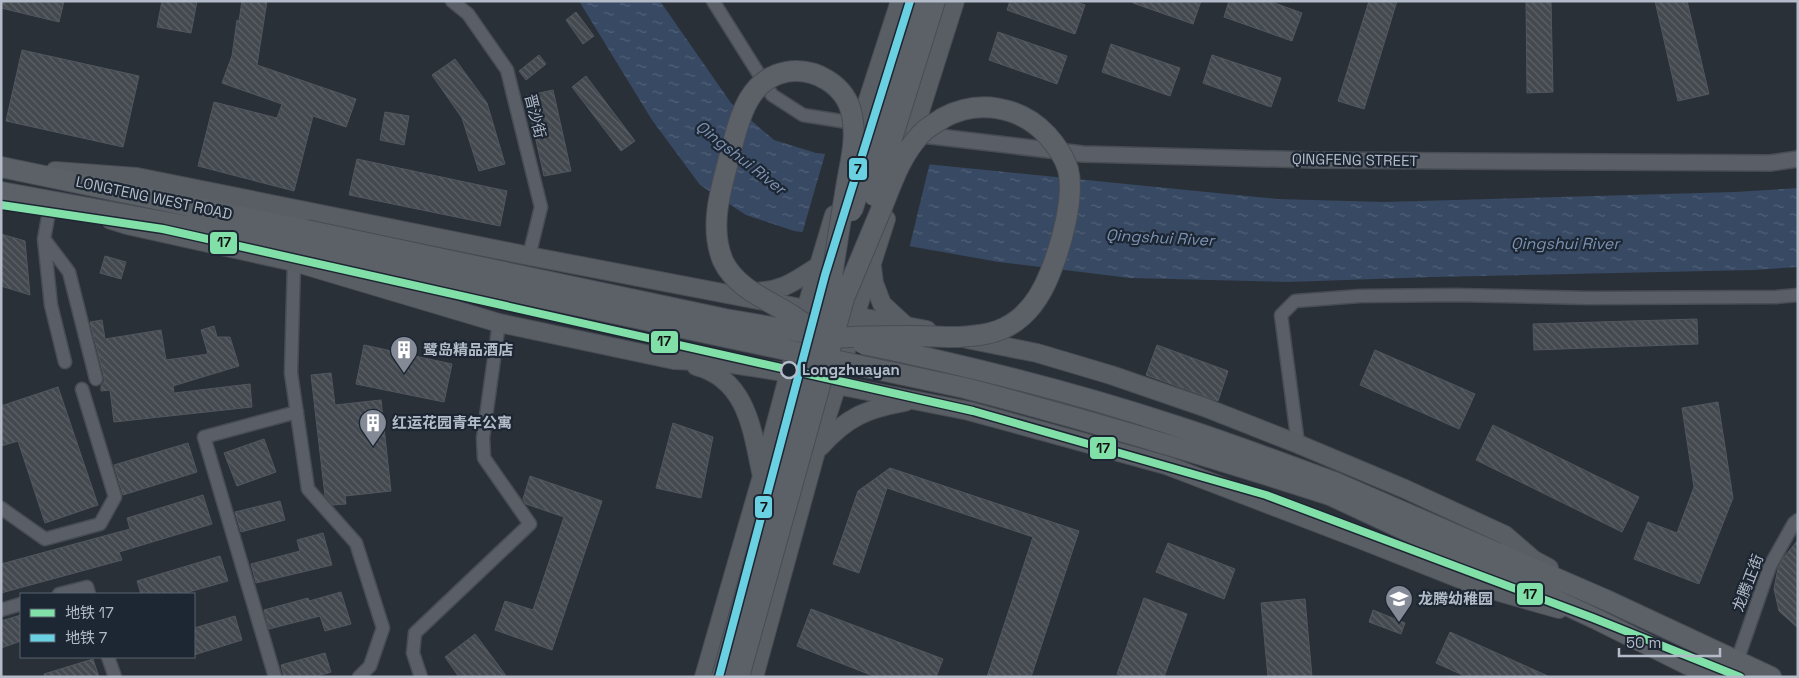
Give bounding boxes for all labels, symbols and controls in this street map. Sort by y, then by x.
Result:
street label: 晋沙街 [521,92,550,140]
water label: Qingshui River [691,116,791,200]
street label: QINGFENG STREET [1292,149,1419,170]
line badge: 7 [848,157,868,181]
text: 7 [854,160,862,178]
street label: LONGTENG WEST ROAD [74,172,234,223]
water label: Qingshui River [1105,224,1217,251]
line badge: 17 [209,231,238,255]
text: 17 [217,233,231,251]
water label: Qingshui River [1511,233,1621,254]
line badge: 17 [650,330,679,354]
text: 17 [657,332,671,350]
building icon: 鹭岛精品酒店 [389,335,419,374]
place label: 鹭岛精品酒店 [423,340,513,359]
place label: Longzhuayan [802,360,900,379]
marker: Longzhuayan [780,361,798,379]
building icon: 红运花园青年公寓 [358,408,388,447]
place label: 红运花园青年公寓 [392,413,512,432]
line badge: 17 [1089,436,1117,460]
text: 17 [1096,439,1110,457]
line badge: 7 [754,495,773,519]
text: 7 [760,498,768,516]
street label: 龙腾正街 [1728,551,1767,614]
line badge: 17 [1516,582,1544,606]
school or university icon: 龙腾幼稚园 [1384,584,1414,623]
text: 17 [1523,585,1537,603]
place label: 龙腾幼稚园 [1418,589,1493,608]
legend [20,593,195,658]
text: 地铁 17 [65,603,114,622]
scale bar [1619,626,1720,658]
text: 地铁 7 [65,628,107,647]
text: 50 m [1626,633,1661,652]

